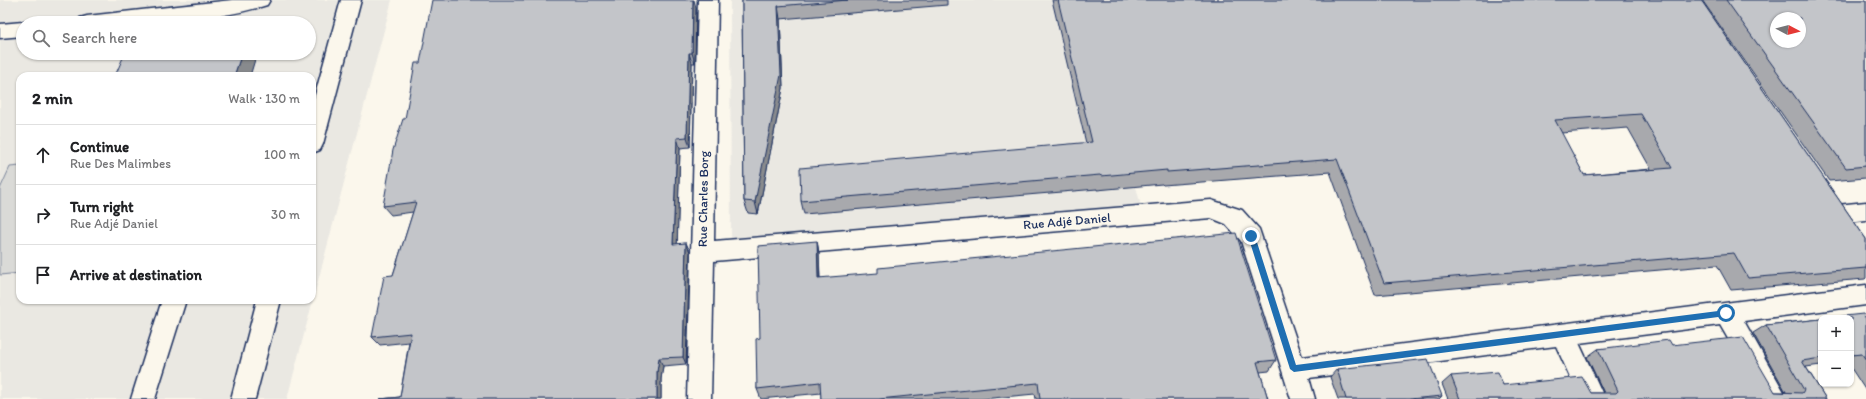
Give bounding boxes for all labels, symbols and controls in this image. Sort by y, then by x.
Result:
north arrow [1770,12,1806,48]
search box [16,16,316,60]
icon: search [30,27,52,49]
text: Search here [62,29,137,47]
text: 2 min [32,88,72,108]
text: Walk · 130 m [228,91,300,106]
text: Continue [70,138,129,156]
icon: ahead [32,144,54,166]
text: 100 m [264,147,300,162]
street label: Rue Charles Borg [695,150,711,247]
text: Rue Des Malimbes [70,156,171,171]
text: Turn right [70,198,134,216]
icon: right [32,204,54,226]
text: 30 m [271,207,300,222]
street label: Rue Adjé Daniel [1023,210,1112,232]
text: Rue Adjé Daniel [70,216,158,231]
route end [1242,227,1260,245]
icon: arrive [32,264,54,286]
text: Arrive at destination [70,266,202,284]
route start [1717,304,1735,322]
map controls [1818,315,1854,387]
button: + [1818,315,1854,351]
button: − [1818,351,1854,387]

